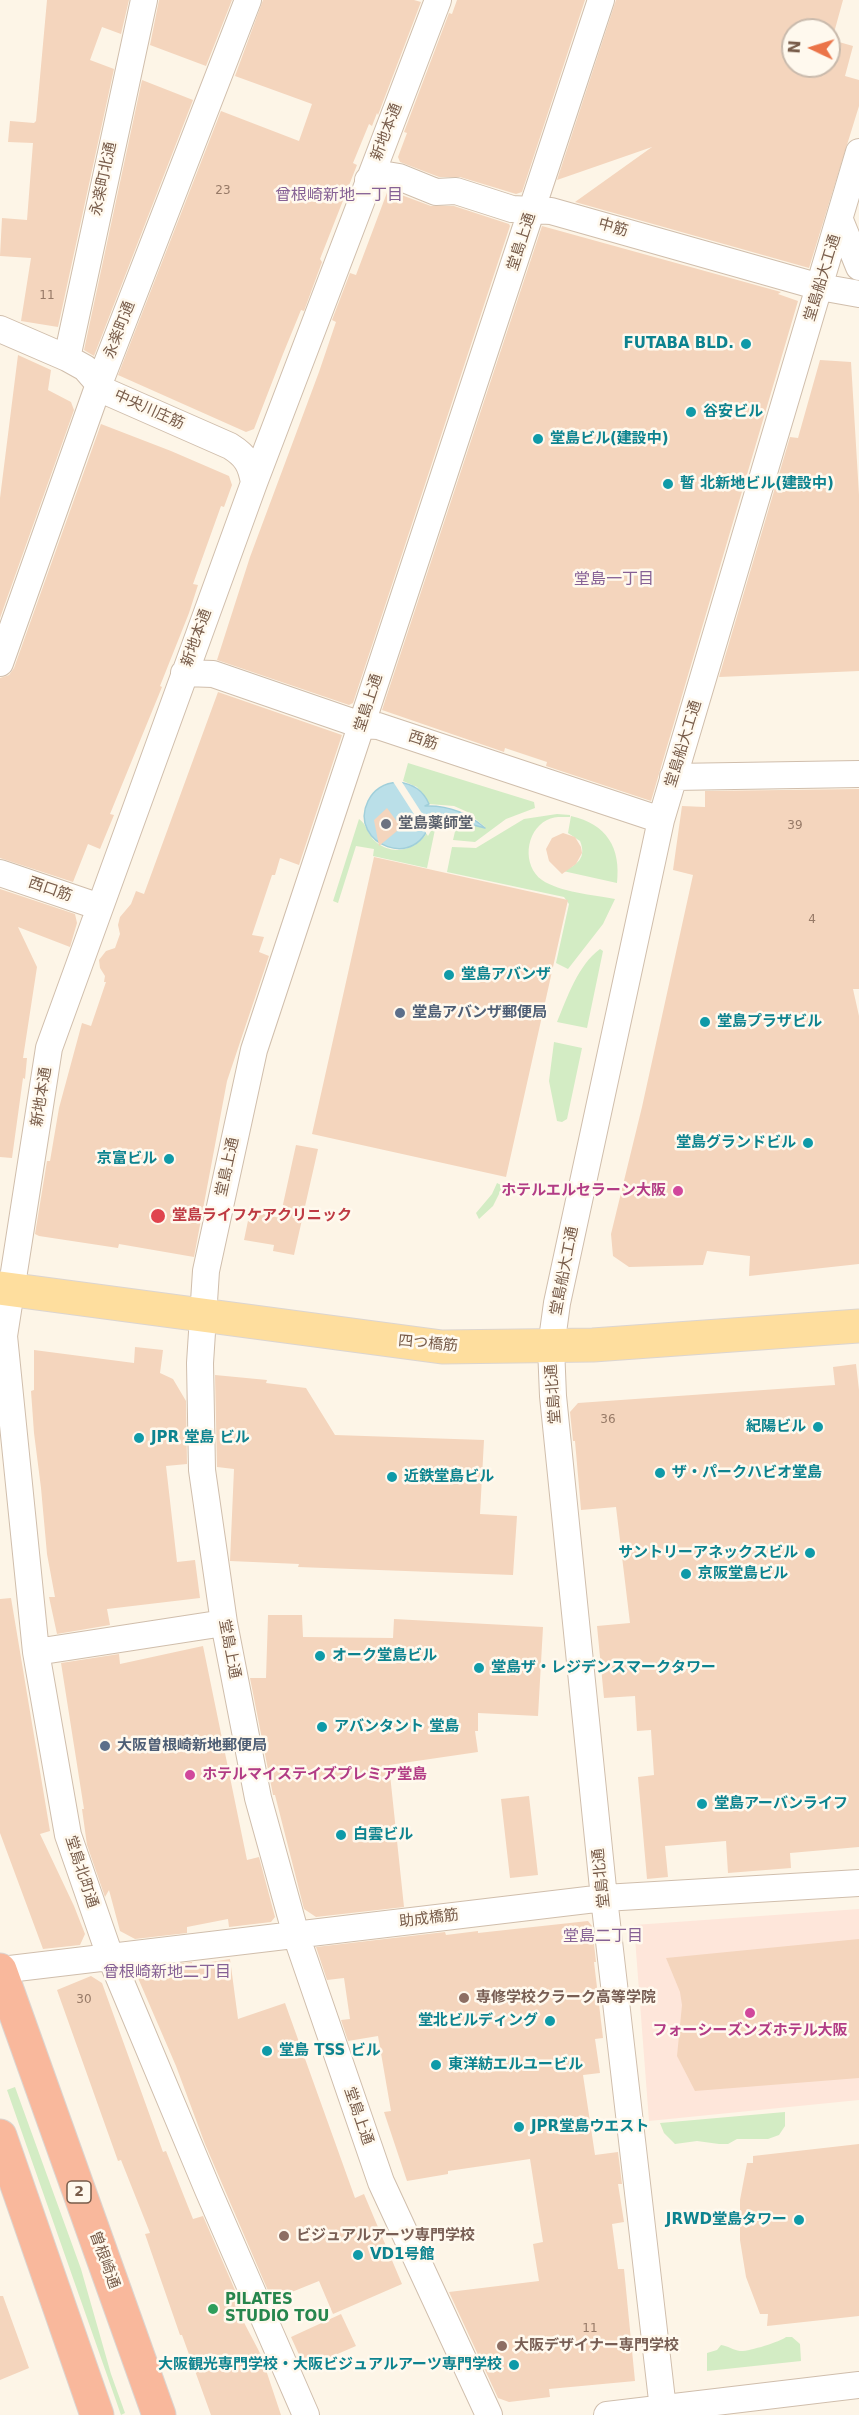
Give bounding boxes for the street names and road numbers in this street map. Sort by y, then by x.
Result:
street label: 新地本通 [368,101,406,163]
street label: 永楽町北通 [87,140,121,218]
street label: 堂島上通 [504,211,540,273]
street label: 中筋 [596,215,630,241]
street label: 堂島船大工通 [801,232,845,324]
street label: 永楽町通 [101,299,139,361]
street label: 中央川庄筋 [111,387,187,433]
street label: 新地本通 [178,607,216,669]
street label: 堂島上通 [351,672,387,734]
street label: 堂島船大工通 [662,698,706,790]
street label: 西筋 [406,728,440,754]
street label: 西口筋 [26,874,74,906]
street label: 新地本通 [28,1066,56,1128]
street label: 堂島上通 [213,1136,243,1198]
street label: 堂島船大工通 [548,1225,582,1317]
street label: 四つ橋筋 [397,1332,459,1356]
street label: 堂島北通 [543,1363,565,1425]
street label: 堂島上通 [214,1618,244,1680]
street label: 堂島北町通 [61,1834,101,1910]
street label: 堂島北通 [590,1847,614,1909]
street label: 助成橋筋 [398,1906,460,1932]
street label: 堂島上通 [340,2085,376,2147]
road number: 2 [67,2181,91,2203]
street label: 曽根崎通 [85,2229,123,2291]

